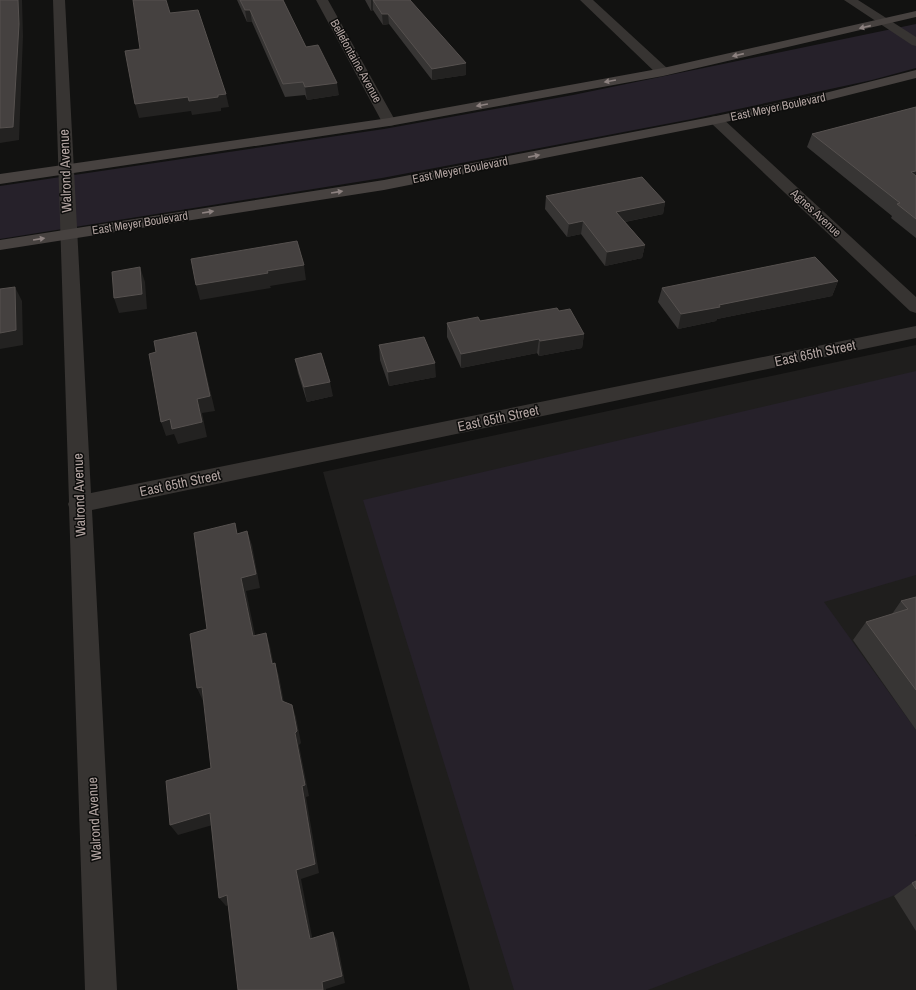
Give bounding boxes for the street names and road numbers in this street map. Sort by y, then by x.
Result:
street label: Bellefontaine Avenue [326,17,386,105]
street label: East Meyer Boulevard [729,89,827,125]
street label: Walrond Avenue [55,129,75,213]
street label: East Meyer Boulevard [411,153,509,187]
street label: Agnes Avenue [787,185,845,240]
street label: East Meyer Boulevard [91,208,189,238]
street label: East 65th Street [773,336,857,370]
street label: East 65th Street [456,401,540,435]
street label: Walrond Avenue [69,453,89,537]
street label: East 65th Street [138,466,222,500]
street label: Walrond Avenue [83,777,105,861]

